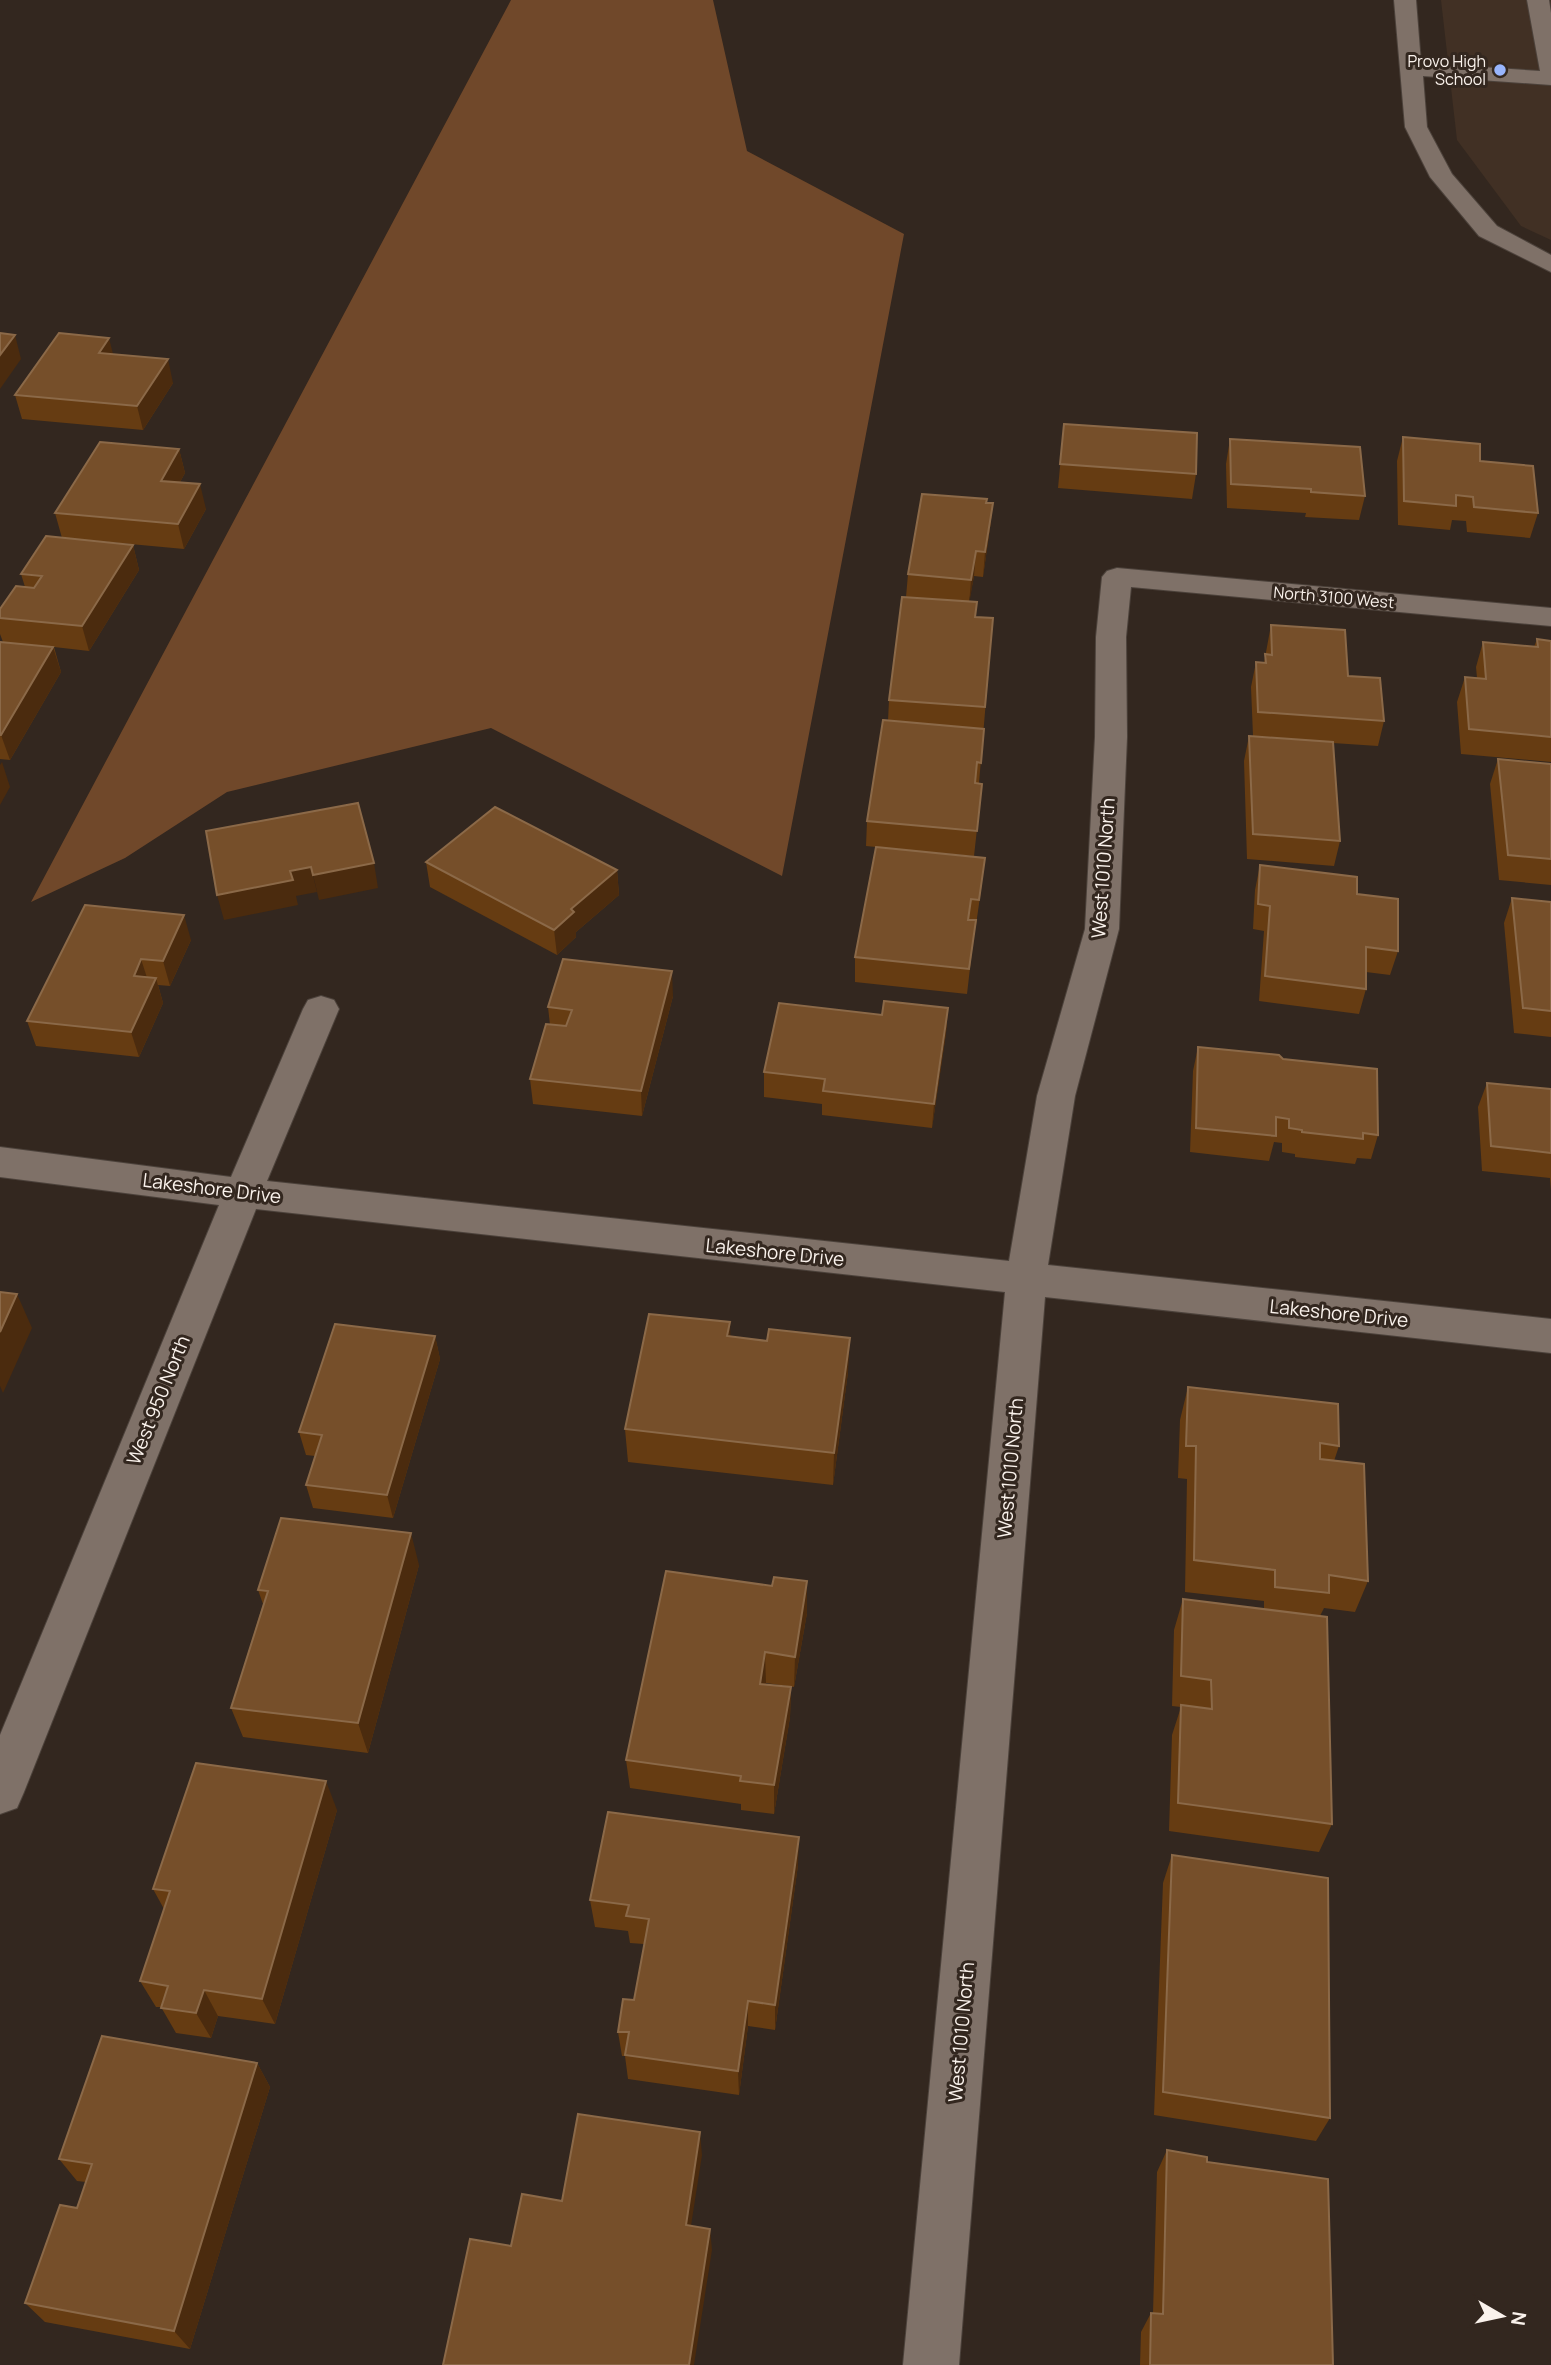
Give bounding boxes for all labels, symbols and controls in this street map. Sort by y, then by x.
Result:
place label: Provo High School [1407,50,1486,90]
marker: Provo High School [1492,62,1508,78]
street label: North 3100 West [1273,581,1395,613]
street label: West 1010 North [1085,797,1121,939]
street label: Lakeshore Drive [141,1167,283,1209]
street label: Lakeshore Drive [704,1232,846,1272]
street label: Lakeshore Drive [1268,1293,1410,1333]
street label: West 950 North [120,1331,196,1469]
street label: West 1010 North [991,1397,1029,1539]
street label: West 1010 North [942,1961,980,2103]
north arrow [1467,2281,1537,2351]
text: N [1505,2310,1533,2327]

